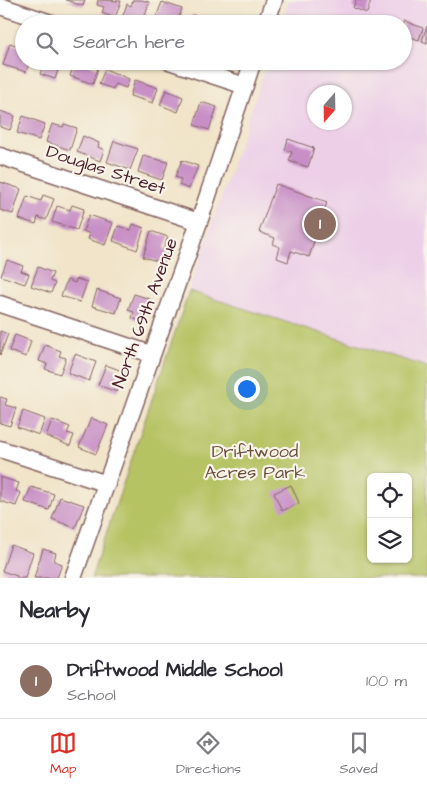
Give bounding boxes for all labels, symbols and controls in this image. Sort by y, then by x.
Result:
search box [15,15,412,70]
icon: search [33,29,61,57]
text: Search here [73,29,185,56]
north arrow [307,85,352,130]
street label: Douglas Street [43,139,170,202]
pin: 1 [304,205,336,243]
street label: North 69th Avenue [106,234,184,392]
your location [234,376,260,402]
park label: Driftwood Acres Park [205,439,305,485]
map controls [367,473,412,563]
button: locate [367,473,412,518]
button: layers [367,518,412,563]
text: Nearby [20,596,90,625]
text: Driftwood Middle School [67,657,283,684]
text: 1 [35,670,37,692]
text: 100 m [366,670,407,692]
text: School [67,684,116,706]
tab: Map [49,729,77,779]
tab: Directions [176,729,241,779]
tab: Saved [340,729,378,779]

